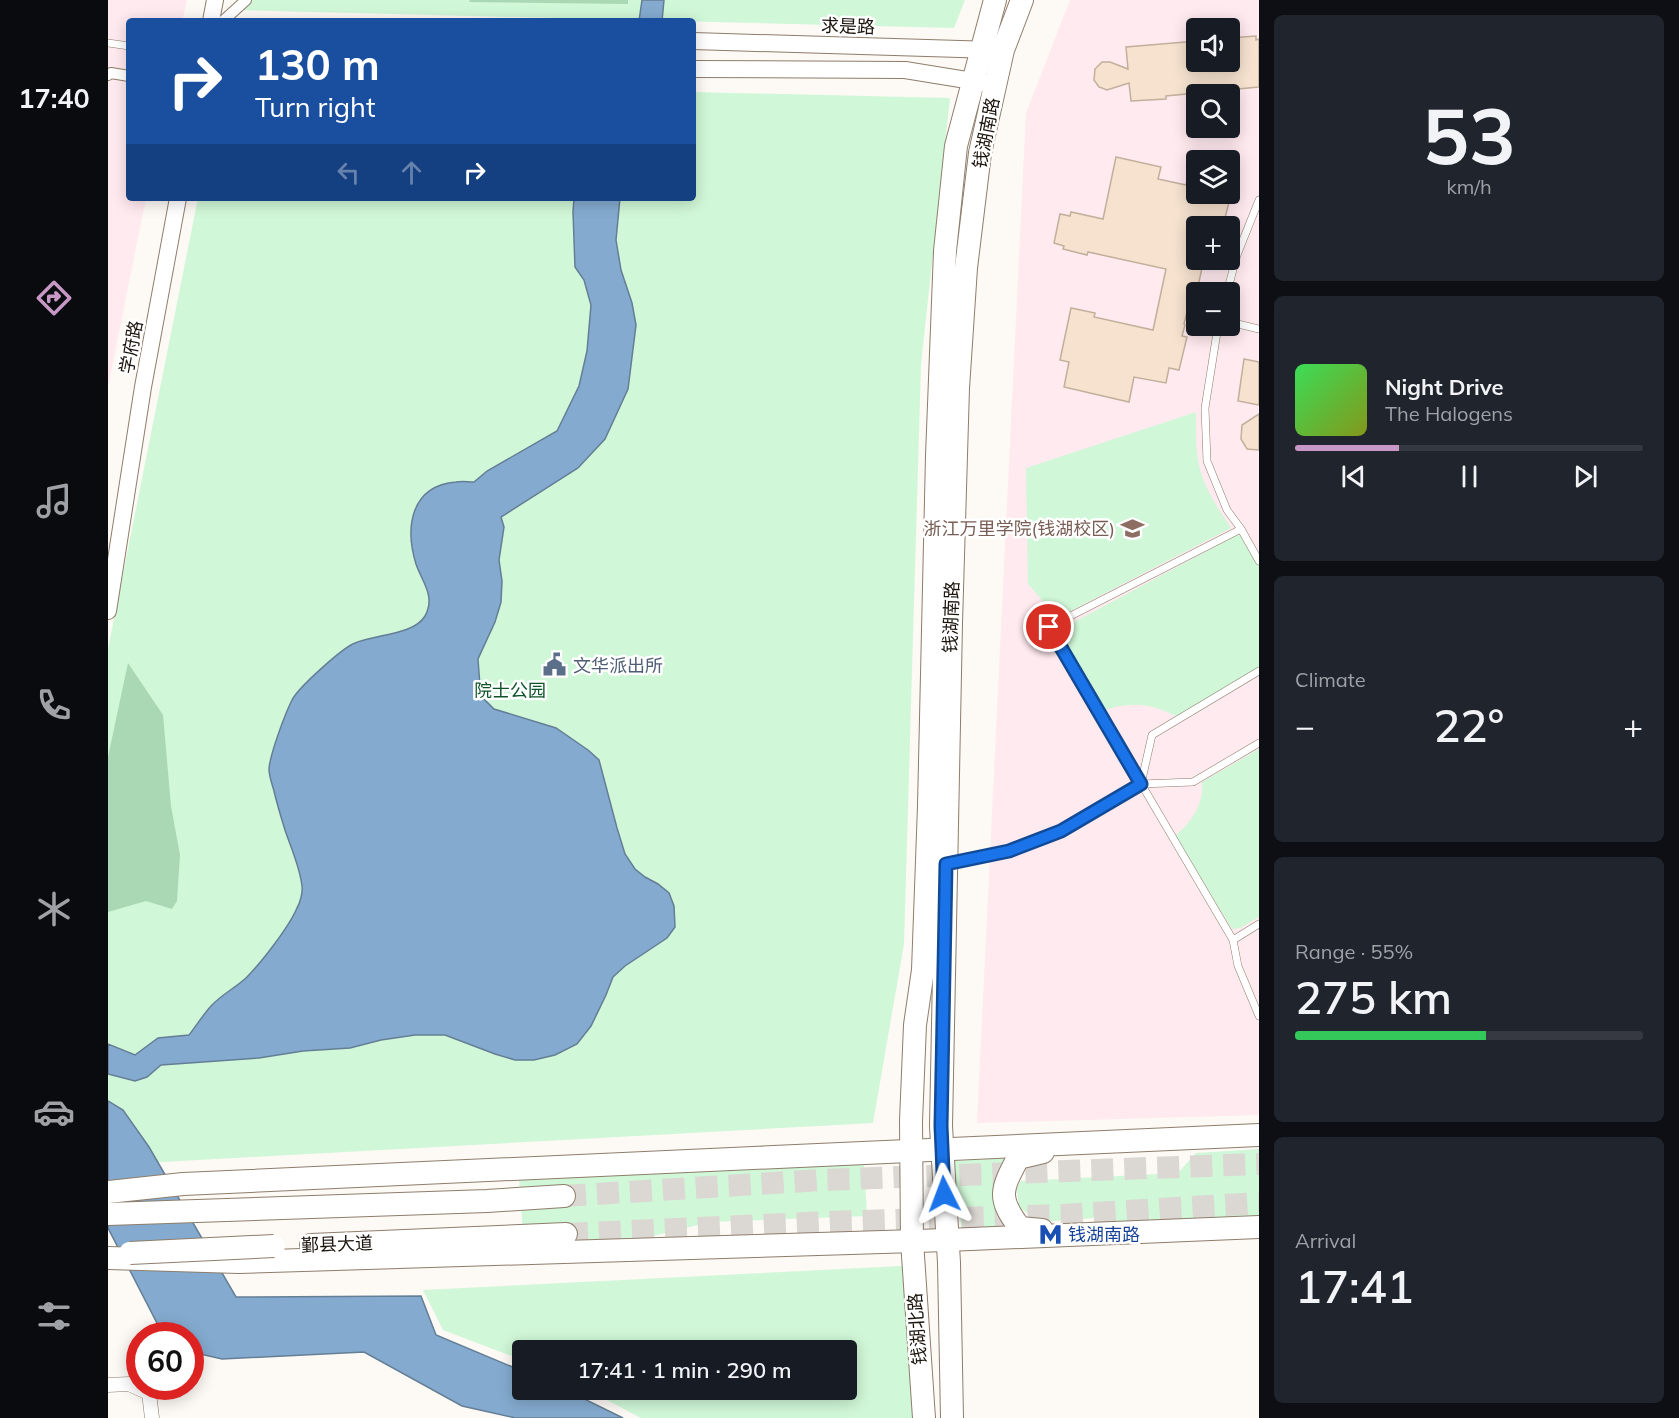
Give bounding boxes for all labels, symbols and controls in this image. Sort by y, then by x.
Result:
street label: 求是路 [821,14,875,38]
map controls [1186,18,1240,336]
button: sound [1186,18,1240,72]
text: 130 m [255,38,380,91]
icon: right [156,42,234,120]
text: 17:40 [18,81,90,115]
button: search [1186,84,1240,138]
text: 53 [1422,86,1516,184]
text: Turn right [255,90,375,124]
street label: 钱湖南路 [968,95,1004,171]
button: layers [1186,150,1240,204]
icon: left [332,156,365,189]
icon: ahead [395,156,428,189]
icon: right [458,156,491,189]
text: km/h [1446,174,1492,199]
button: + [1186,216,1240,270]
icon: directions [33,277,75,319]
button: − [1186,282,1240,336]
street label: 学府路 [115,318,147,376]
text: Night Drive [1385,373,1504,401]
text: The Halogens [1385,401,1513,426]
icon: previous [1337,460,1370,493]
icon: pause [1453,460,1486,493]
icon: next [1569,460,1602,493]
icon: music [33,480,75,522]
school or university icon: 浙江万里学院(钱湖校区) [1120,515,1146,541]
place label: 浙江万里学院(钱湖校区) [924,517,1115,540]
street label: 钱湖南路 [938,581,964,653]
pin [1023,601,1074,652]
icon: arrive [1032,610,1065,643]
public building icon: 文华派出所 [542,652,568,678]
place label: 文华派出所 [573,654,663,677]
text: Climate [1295,667,1366,692]
park label: 院士公园 [474,679,546,702]
icon: phone [33,684,75,726]
text: 22° [1434,697,1504,753]
text: − [1295,705,1315,746]
text: + [1623,705,1643,746]
icon: climate [33,888,75,930]
text: Range · 55% [1295,939,1413,964]
text: 275 km [1295,969,1452,1025]
icon: car [33,1091,75,1133]
position arrow [912,1162,976,1226]
metro station icon: 钱湖南路 [1037,1221,1063,1247]
place label: 钱湖南路 [1068,1223,1140,1246]
text: Arrival [1295,1228,1356,1253]
street label: 鄞县大道 [301,1231,373,1257]
text: 17:41 [1295,1258,1414,1314]
street label: 钱湖北路 [903,1292,931,1366]
icon: filters [33,1295,75,1337]
speed limit sign: 60 [126,1322,204,1400]
text: 17:41 · 1 min · 290 m [577,1356,792,1384]

